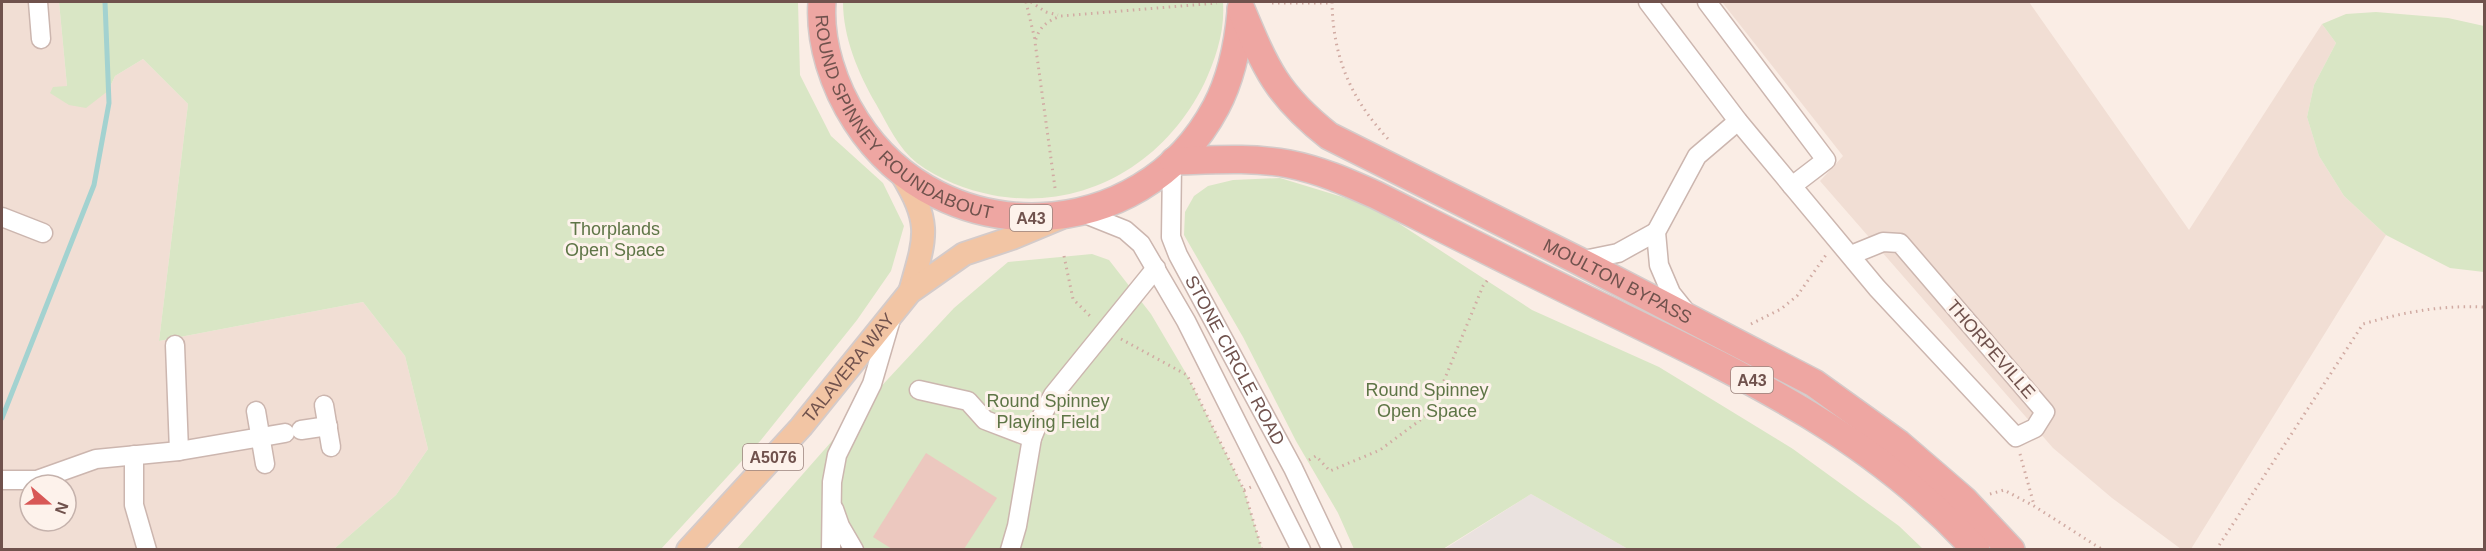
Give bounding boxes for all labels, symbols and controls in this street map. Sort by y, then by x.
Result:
street label: ROUND SPINNEY ROUNDABOUT [812,14,995,223]
road number: A43 [1010,205,1052,231]
park label: Thorplands Open Space [565,219,665,260]
street label: MOULTON BYPASS [1540,235,1695,328]
street label: STONE CIRCLE ROAD [1181,272,1289,449]
street label: THORPEVILLE [1943,296,2039,402]
street label: TALAVERA WAY [799,309,899,426]
road number: A43 [1731,367,1773,393]
park label: Round Spinney Open Space [1365,380,1489,421]
park label: Round Spinney Playing Field [986,391,1110,432]
road number: A5076 [743,444,803,470]
north arrow [18,473,78,533]
text: N [52,500,72,516]

